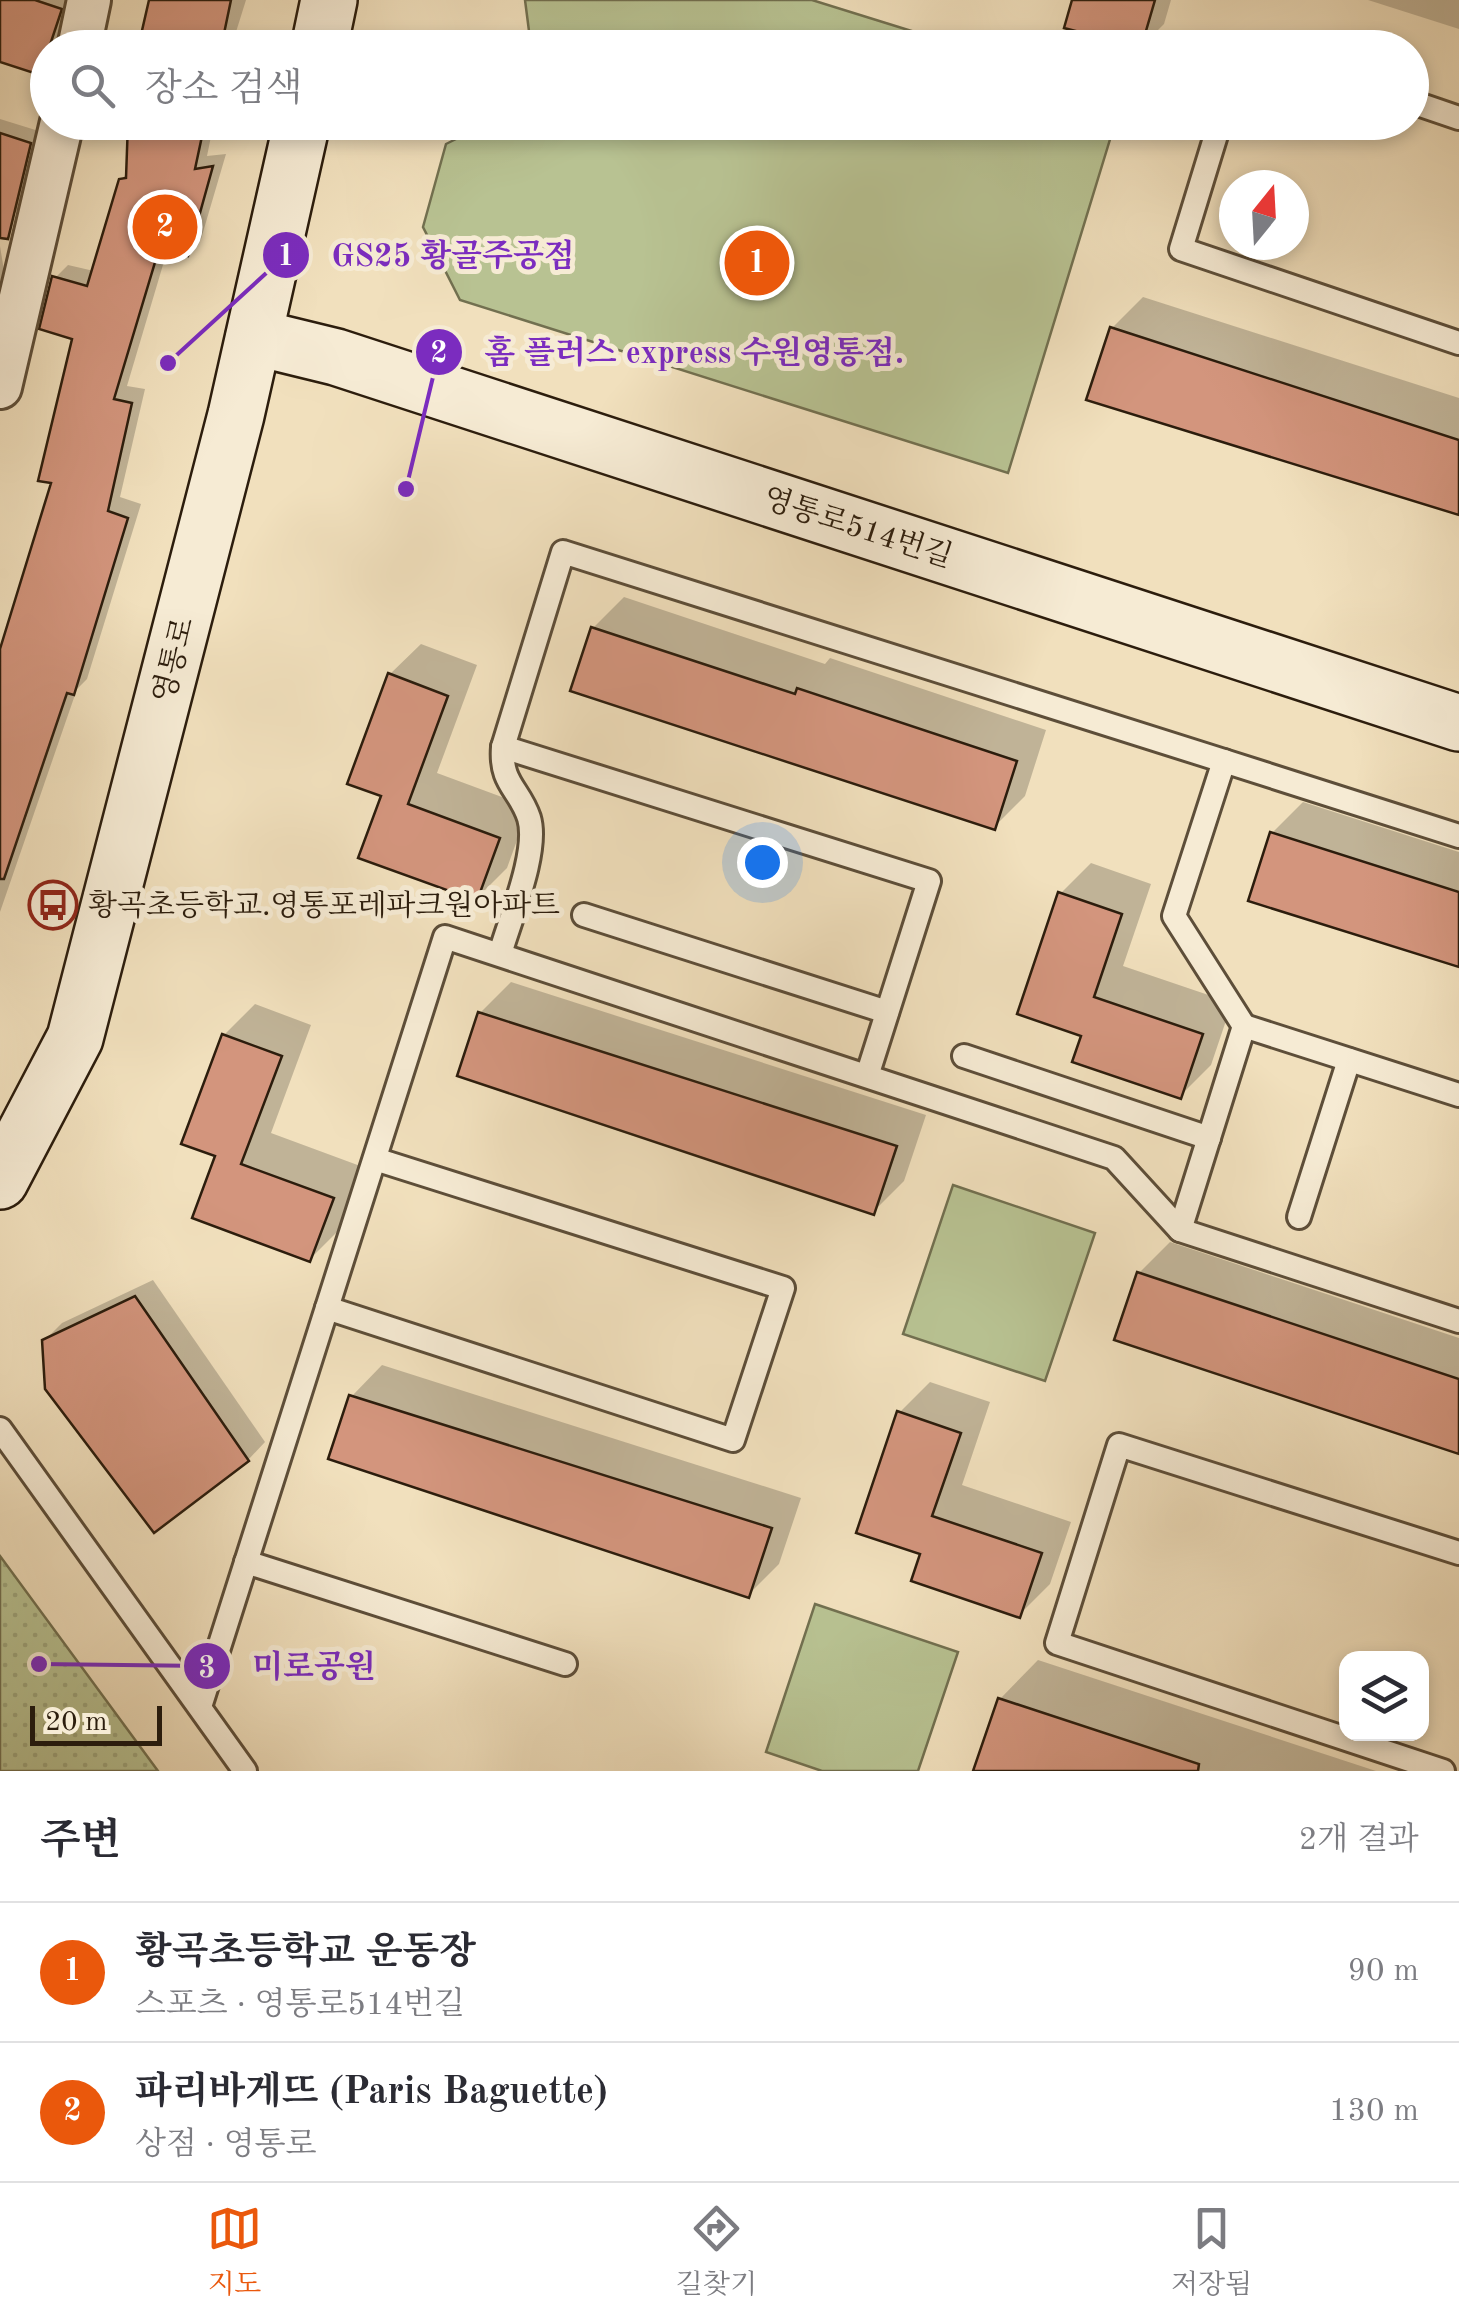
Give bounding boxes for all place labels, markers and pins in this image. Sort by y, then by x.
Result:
pin: 2 [132,190,198,264]
callout: GS25 황골주공점 [261,224,595,286]
pin: 1 [724,226,790,300]
callout: 홈 플러스 express 수원영통점. [414,321,924,383]
bus stop icon: 황곡초등학교.영통포레파크원아파트 [27,879,79,931]
place label: 황곡초등학교.영통포레파크원아파트 [88,889,560,922]
callout: 미로공원 [182,1635,395,1697]

